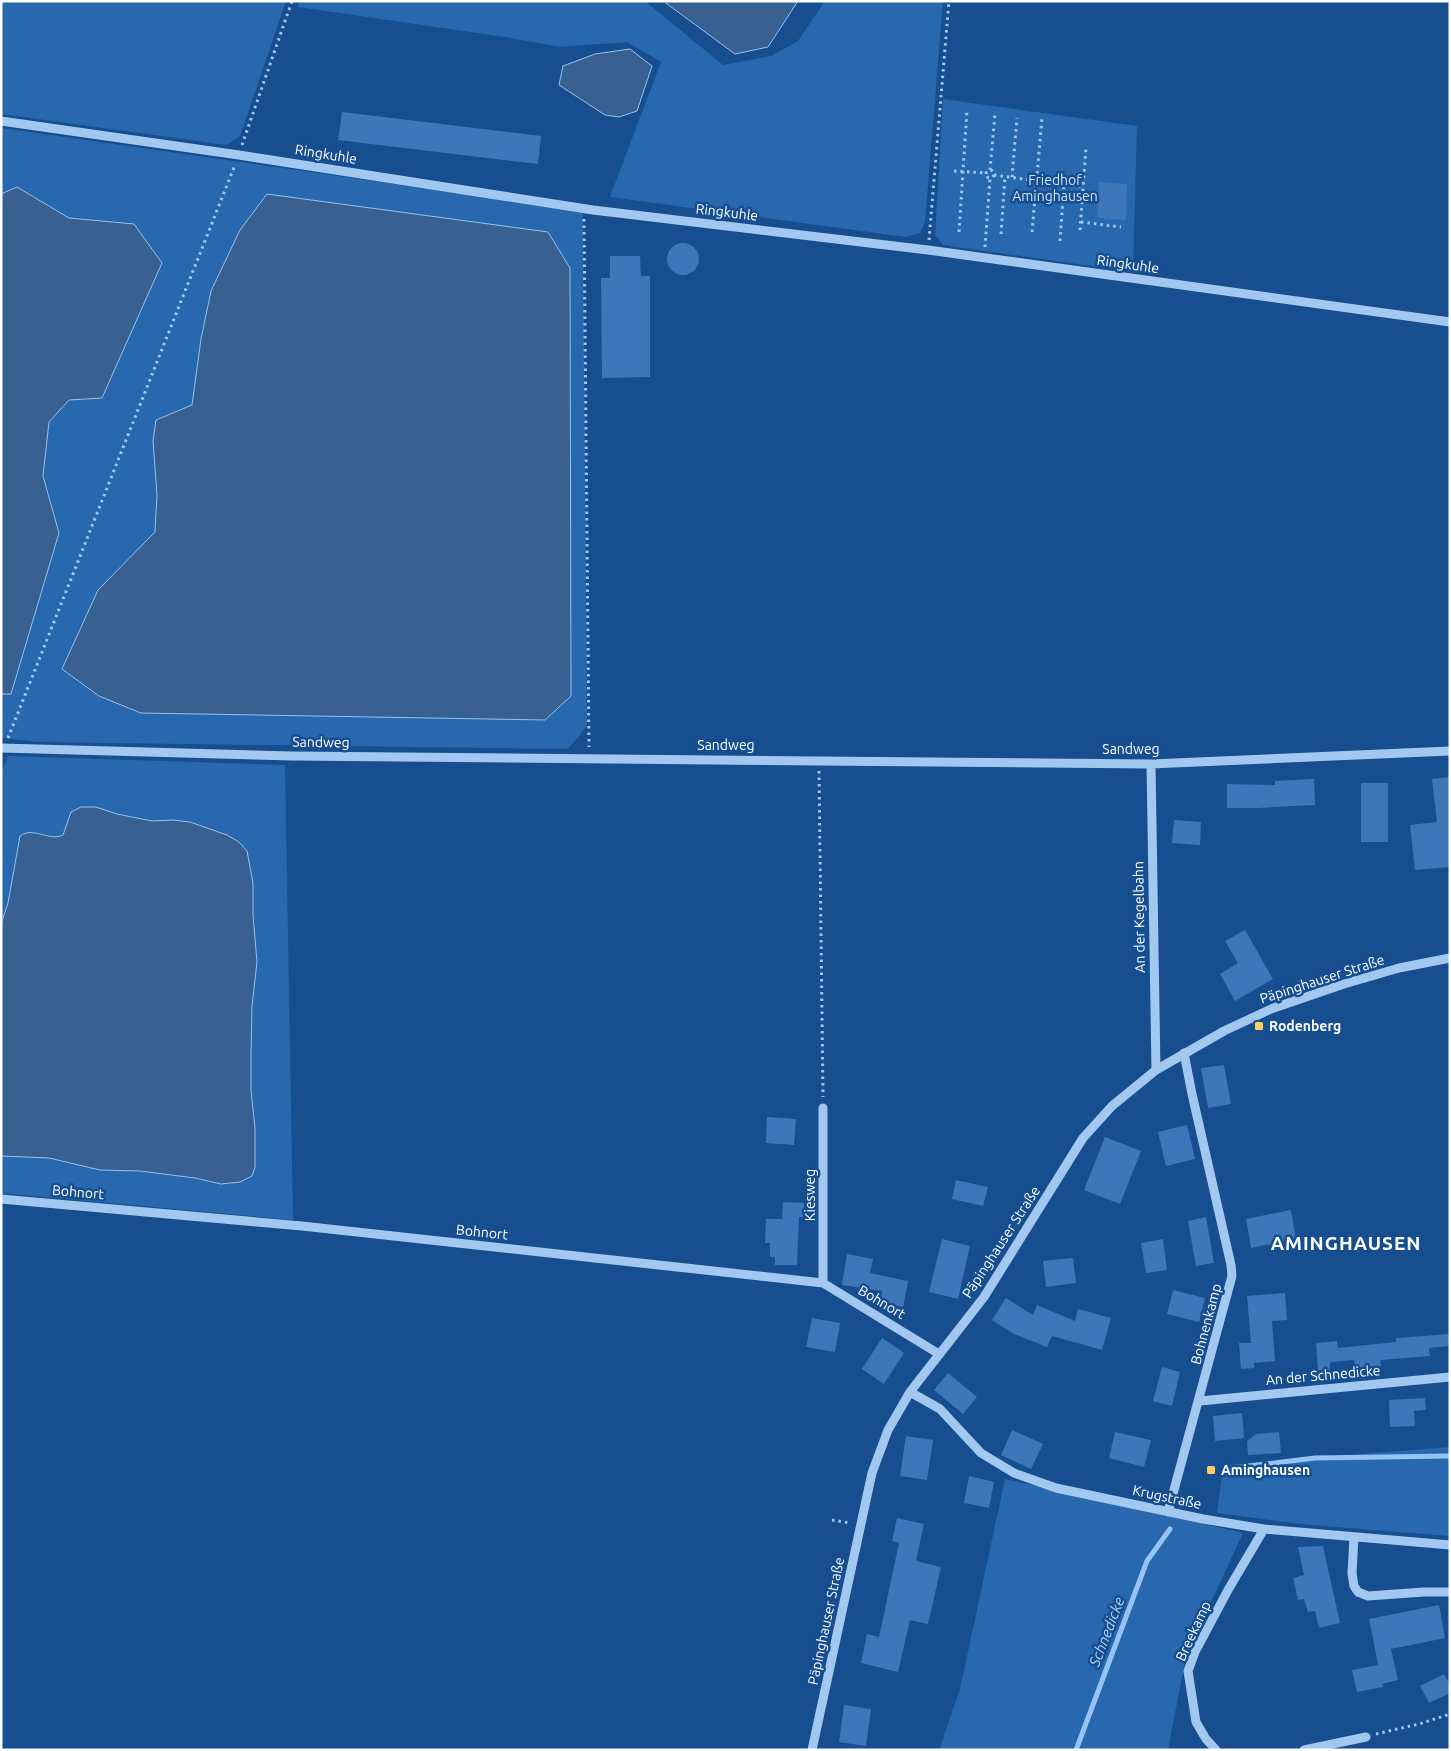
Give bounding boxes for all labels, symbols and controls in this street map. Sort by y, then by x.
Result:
street label: Ringkuhle [294,141,358,167]
park label: Friedhof Aminghausen [1012,172,1098,204]
street label: Ringkuhle [695,200,759,224]
street label: Ringkuhle [1096,252,1160,276]
street label: Sandweg [292,734,350,750]
street label: Sandweg [697,737,755,753]
street label: Sandweg [1102,741,1160,757]
street label: An der Kegelbahn [1130,861,1148,973]
street label: Päpinghauser Straße [1258,951,1386,1007]
place label: Rodenberg [1269,1018,1341,1034]
marker: Rodenberg [1253,1020,1265,1032]
street label: Kiesweg [802,1169,818,1221]
street label: Bohnort [51,1182,105,1202]
street label: Päpinghauser Straße [959,1183,1043,1301]
street label: Bohnort [455,1221,509,1243]
district label: AMINGHAUSEN [1271,1232,1421,1254]
street label: Bohnort [856,1282,909,1323]
street label: Bohnenkamp [1187,1282,1225,1366]
street label: An der Schnedicke [1265,1362,1381,1388]
place label: Aminghausen [1221,1462,1310,1478]
marker: Aminghausen [1205,1464,1217,1476]
street label: Krugstraße [1131,1482,1203,1512]
street label: Päpinghauser Straße [805,1556,847,1686]
water label: Schnedicke [1085,1594,1128,1670]
street label: Breekamp [1172,1599,1214,1663]

